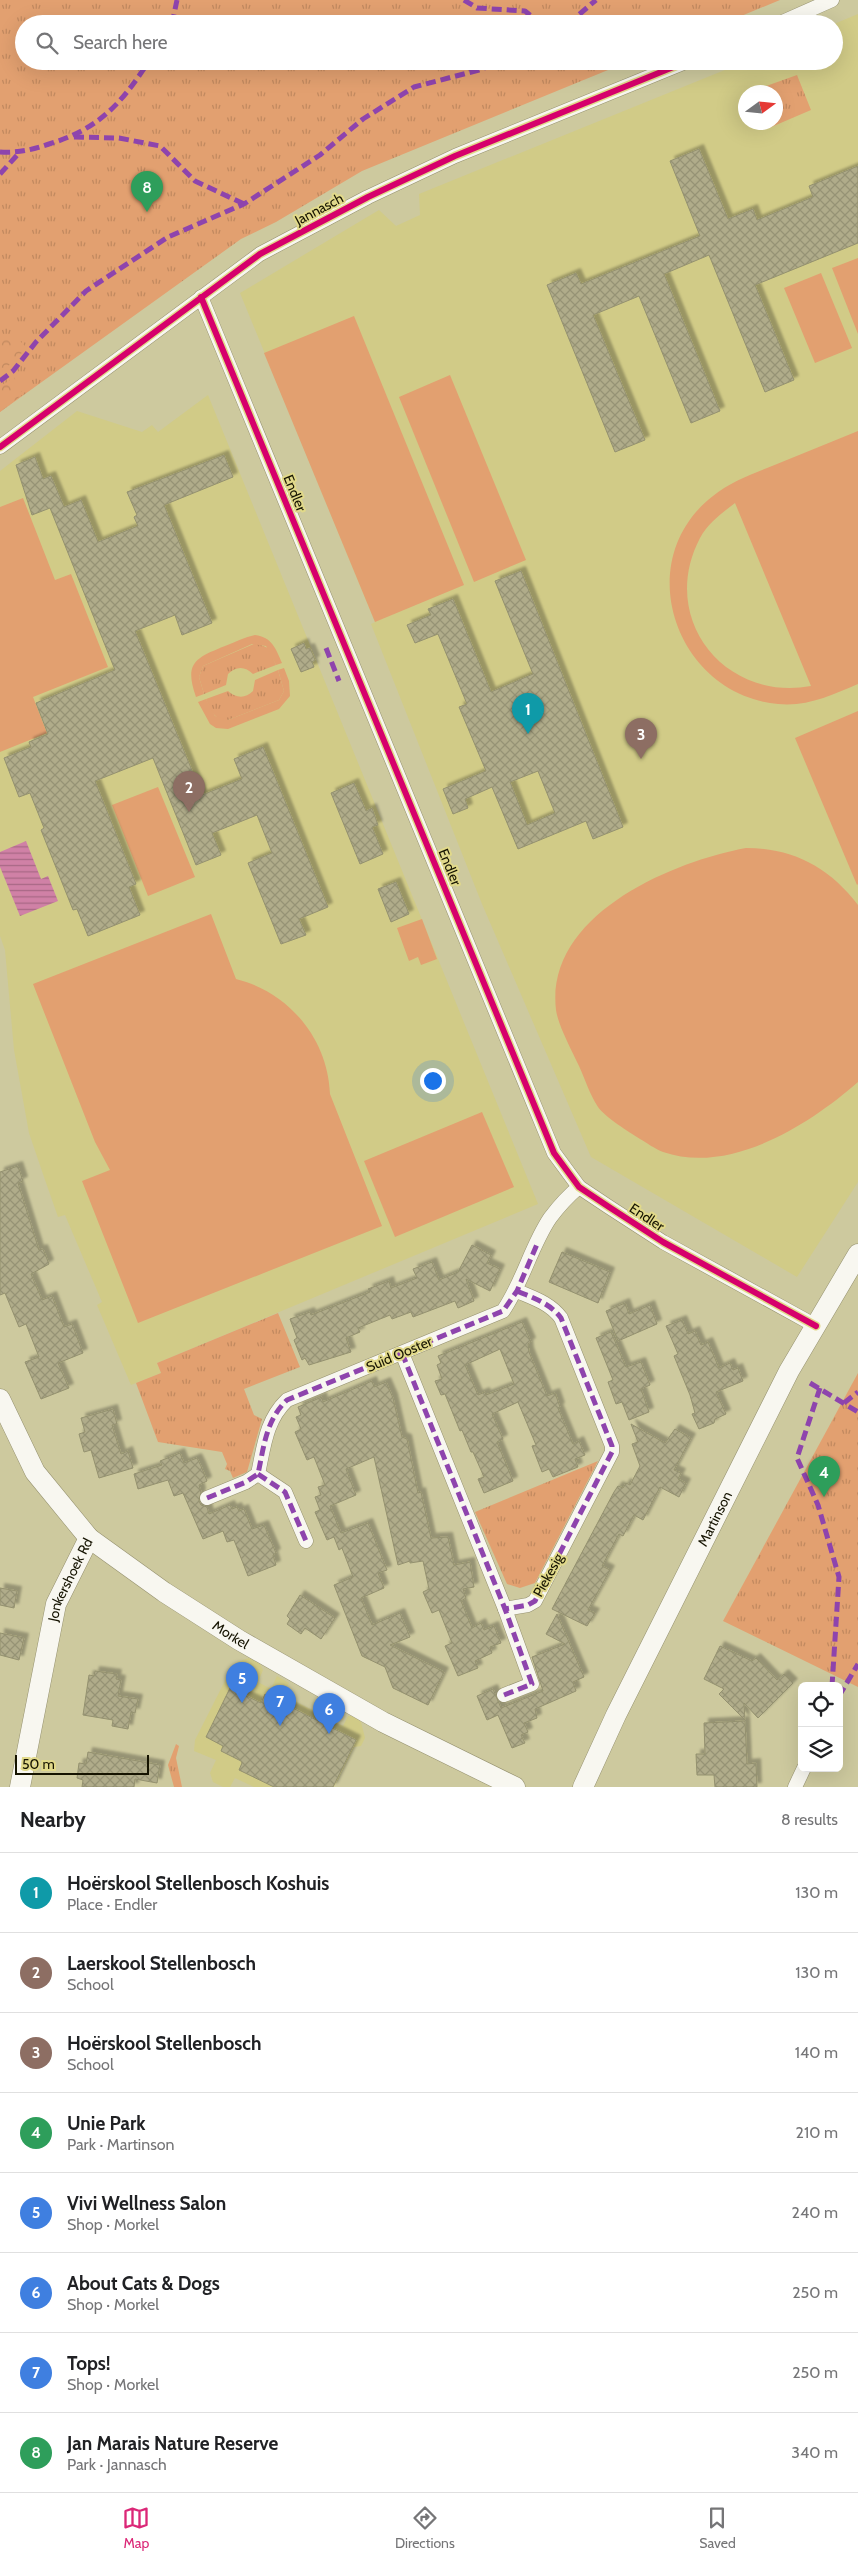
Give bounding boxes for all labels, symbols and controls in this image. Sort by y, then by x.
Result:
search box [15,15,843,70]
icon: search [33,29,61,57]
text: Search here [73,31,167,54]
north arrow [738,85,783,130]
pin: 8 [131,171,163,212]
street label: Jannasch [291,189,346,230]
street label: Endler [280,472,311,515]
pin: 1 [512,693,544,734]
pin: 3 [625,718,657,759]
pin: 2 [173,771,205,812]
street label: Endler [435,846,466,889]
your location [420,1068,446,1094]
street label: Endler [626,1199,668,1235]
street label: Suid Ooster [363,1332,435,1376]
pin: 4 [808,1456,840,1497]
street label: Martinson [693,1488,736,1549]
street label: Jonkershoek Rd [44,1535,97,1624]
street label: Piekesig [529,1549,568,1600]
street label: Morkel [209,1616,253,1653]
pin: 5 [226,1662,258,1703]
map controls [798,1682,843,1772]
button: locate [798,1682,843,1727]
pin: 7 [264,1685,296,1726]
pin: 6 [313,1693,345,1734]
button: layers [798,1727,843,1772]
scale bar [15,1752,149,1775]
text: 50 m [22,1755,55,1773]
text: Nearby [20,1807,86,1832]
text: 8 results [781,1810,838,1829]
text: Hoërskool Stellenbosch Koshuis [67,1872,329,1895]
text: 1 [33,1883,39,1902]
text: 130 m [795,1883,838,1902]
text: Place · Endler [67,1895,157,1914]
text: Laerskool Stellenbosch [67,1952,256,1975]
text: 2 [32,1963,40,1982]
text: 130 m [795,1963,838,1982]
text: School [67,1975,114,1994]
text: Hoërskool Stellenbosch [67,2032,261,2055]
text: 3 [32,2043,40,2062]
text: 140 m [795,2043,838,2062]
text: School [67,2055,114,2074]
text: Unie Park [67,2112,145,2135]
text: 4 [31,2123,41,2142]
text: 210 m [796,2123,838,2142]
text: Park · Martinson [67,2135,175,2154]
text: Vivi Wellness Salon [67,2192,226,2215]
text: 5 [32,2203,40,2222]
text: 240 m [792,2203,838,2222]
text: Shop · Morkel [67,2215,159,2234]
text: About Cats & Dogs [67,2272,220,2295]
text: 6 [32,2283,41,2302]
text: 250 m [792,2283,838,2302]
text: Shop · Morkel [67,2295,159,2314]
text: Tops! [67,2352,111,2375]
text: 7 [32,2363,40,2382]
text: 250 m [792,2363,838,2382]
text: Shop · Morkel [67,2375,159,2394]
text: Jan Marais Nature Reserve [67,2432,278,2455]
text: 8 [31,2443,41,2462]
text: 340 m [791,2443,838,2462]
text: Park · Jannasch [67,2455,167,2474]
tab: Map [122,2504,150,2552]
tab: Directions [395,2504,455,2552]
tab: Saved [699,2504,736,2552]

